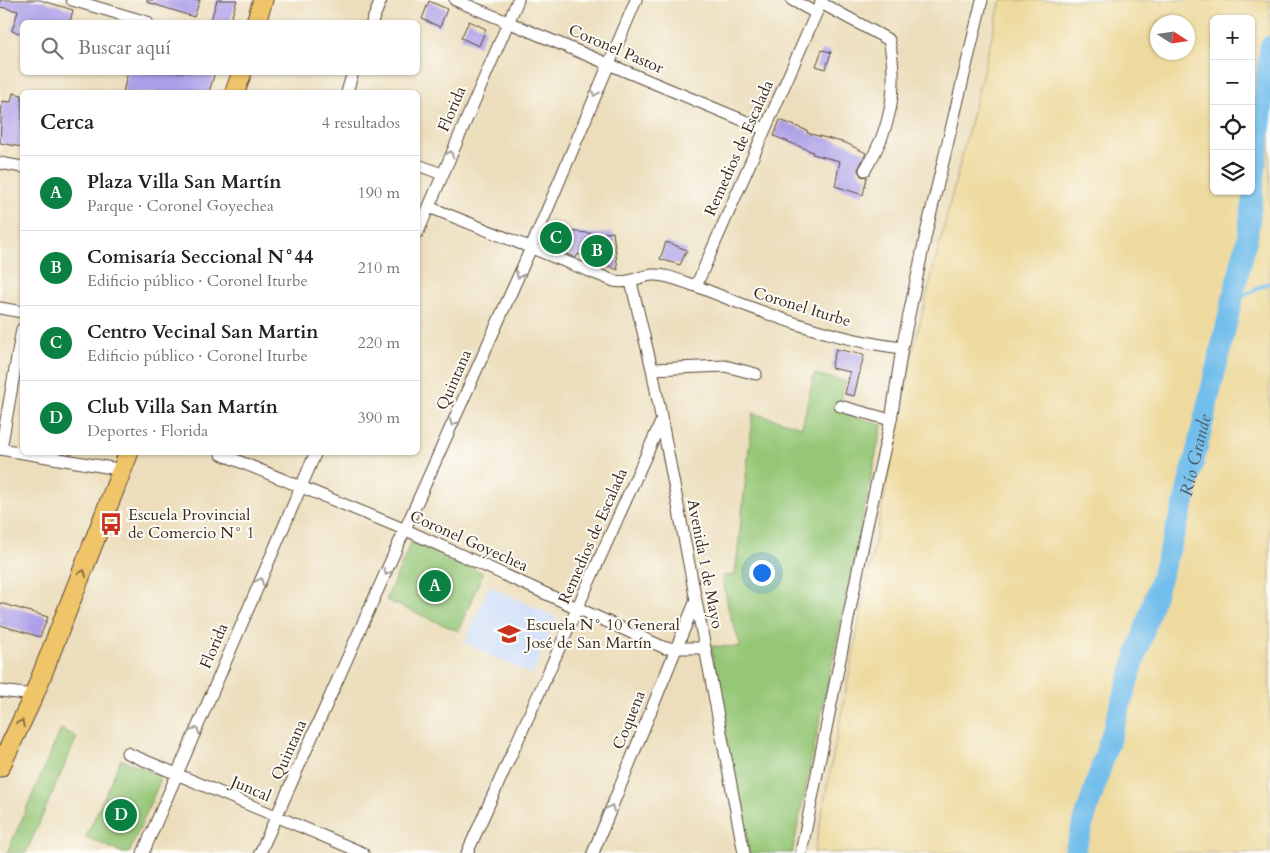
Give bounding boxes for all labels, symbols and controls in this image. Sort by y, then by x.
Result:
north arrow [1150,15,1195,60]
map controls [1210,15,1255,195]
button: + [1210,15,1255,60]
street label: Coronel Pastor [565,19,667,79]
search box [20,20,420,75]
icon: search [38,34,66,62]
text: Buscar aquí [78,35,171,61]
button: − [1210,60,1255,105]
street label: Remedios de Escalada [699,77,779,219]
street label: Florida [433,83,471,135]
one-way arrow [591,88,602,97]
button: locate [1210,105,1255,150]
text: Cerca [40,108,94,137]
text: 4 resultados [322,112,400,134]
button: layers [1210,150,1255,195]
one-way arrow [445,151,455,159]
text: Plaza Villa San Martín [87,169,281,195]
text: A [50,182,62,204]
text: 190 m [358,182,400,204]
text: Parque · Coronel Goyechea [87,195,274,217]
pin: C [540,219,572,257]
pin: B [581,232,613,270]
text: Comisaría Seccional N°44 [87,244,314,270]
text: B [50,257,62,279]
text: 210 m [358,257,400,279]
text: Edificio público · Coronel Iturbe [87,270,308,292]
one-way arrow [514,270,525,279]
street label: Coronel Iturbe [750,282,854,332]
text: Centro Vecinal San Martin [87,319,318,345]
text: C [50,332,62,354]
text: 220 m [358,332,400,354]
text: Edificio público · Coronel Iturbe [87,345,308,367]
street label: Quintana [431,346,477,414]
text: Club Villa San Martín [87,394,278,420]
text: D [49,407,63,429]
text: 390 m [358,407,400,429]
water label: Río Grande [1173,411,1217,499]
one-way arrow [448,418,459,427]
text: Deportes · Florida [87,420,208,442]
street label: Remedios de Escalada [553,465,633,607]
street label: Avenida 1 de Mayo [682,497,728,631]
place label: Escuela Provincial de Comercio N° 1 [128,504,255,544]
street label: Coronel Goyechea [406,505,532,577]
bus stop icon: Escuela Provincial de Comercio N° 1 [98,511,124,537]
your location [749,560,775,586]
one-way arrow [383,567,393,576]
pin: A [419,567,451,605]
one-way arrow [77,569,87,578]
one-way arrow [253,577,264,586]
place label: Escuela N° 10 General José de San Martín [524,614,680,654]
street label: Florida [195,620,233,672]
school or university icon: Escuela N° 10 General José de San Martín [496,621,522,647]
street label: Coquena [607,687,651,753]
street label: Quintana [266,716,312,784]
one-way arrow [14,719,25,728]
one-way arrow [189,726,200,735]
street label: Juncal [226,770,274,807]
pin: D [105,796,137,834]
one-way arrow [605,804,616,813]

